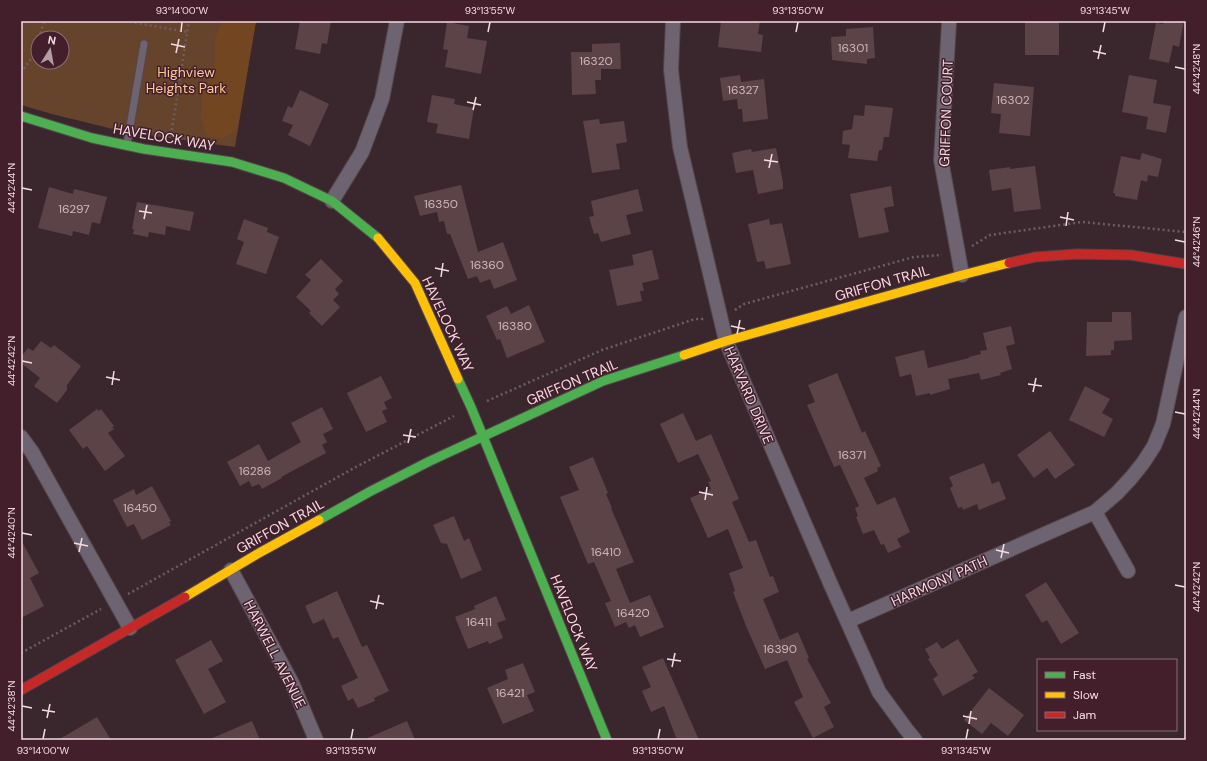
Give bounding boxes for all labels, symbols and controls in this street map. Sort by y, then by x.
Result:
text: 93°14'00"W [156,4,209,17]
text: 93°13'55"W [465,4,516,17]
text: 93°13'50"W [772,4,824,17]
text: 93°13'45"W [1080,4,1130,17]
north arrow [30,30,70,70]
text: N [47,33,57,48]
house number: 16301 [838,40,868,56]
text: 44°42'48"N [1190,44,1203,94]
house number: 16320 [579,53,613,69]
street label: GRIFFON COURT [935,59,957,167]
park label: Highview Heights Park [146,63,226,97]
house number: 16327 [727,82,759,98]
house number: 16302 [996,92,1030,108]
street label: HAVELOCK WAY [112,119,216,155]
text: 44°42'44"N [5,163,18,213]
house number: 16350 [424,196,458,212]
house number: 16297 [58,201,90,217]
text: 44°42'46"N [1190,217,1203,267]
house number: 16360 [470,257,504,273]
street label: GRIFFON TRAIL [833,261,931,305]
street label: HAVELOCK WAY [418,274,478,374]
house number: 16380 [498,318,532,334]
text: 44°42'42"N [5,336,18,386]
street label: HARVARD DRIVE [720,344,778,447]
street label: GRIFFON TRAIL [524,355,620,409]
text: 44°42'44"N [1190,389,1203,439]
house number: 16371 [838,447,866,463]
house number: 16286 [239,463,271,479]
street label: GRIFFON TRAIL [233,494,327,558]
house number: 16450 [123,500,157,516]
text: 44°42'40"N [5,507,18,559]
house number: 16410 [591,544,621,560]
street label: HARMONY PATH [888,552,990,610]
text: 44°42'42"N [1190,562,1203,612]
street label: HAVELOCK WAY [546,572,602,674]
street label: HARWELL AVENUE [240,597,310,711]
house number: 16420 [616,605,650,621]
house number: 16411 [466,614,492,630]
house number: 16390 [763,641,797,657]
legend [1037,659,1177,731]
text: Fast [1073,667,1096,683]
text: 44°42'38"N [5,681,18,731]
house number: 16421 [495,685,525,701]
text: Slow [1073,687,1099,703]
text: Jam [1073,707,1096,723]
text: 93°14'00"W [17,744,70,757]
text: 93°13'55"W [326,744,377,757]
text: 93°13'50"W [632,744,684,757]
text: 93°13'45"W [941,744,991,757]

